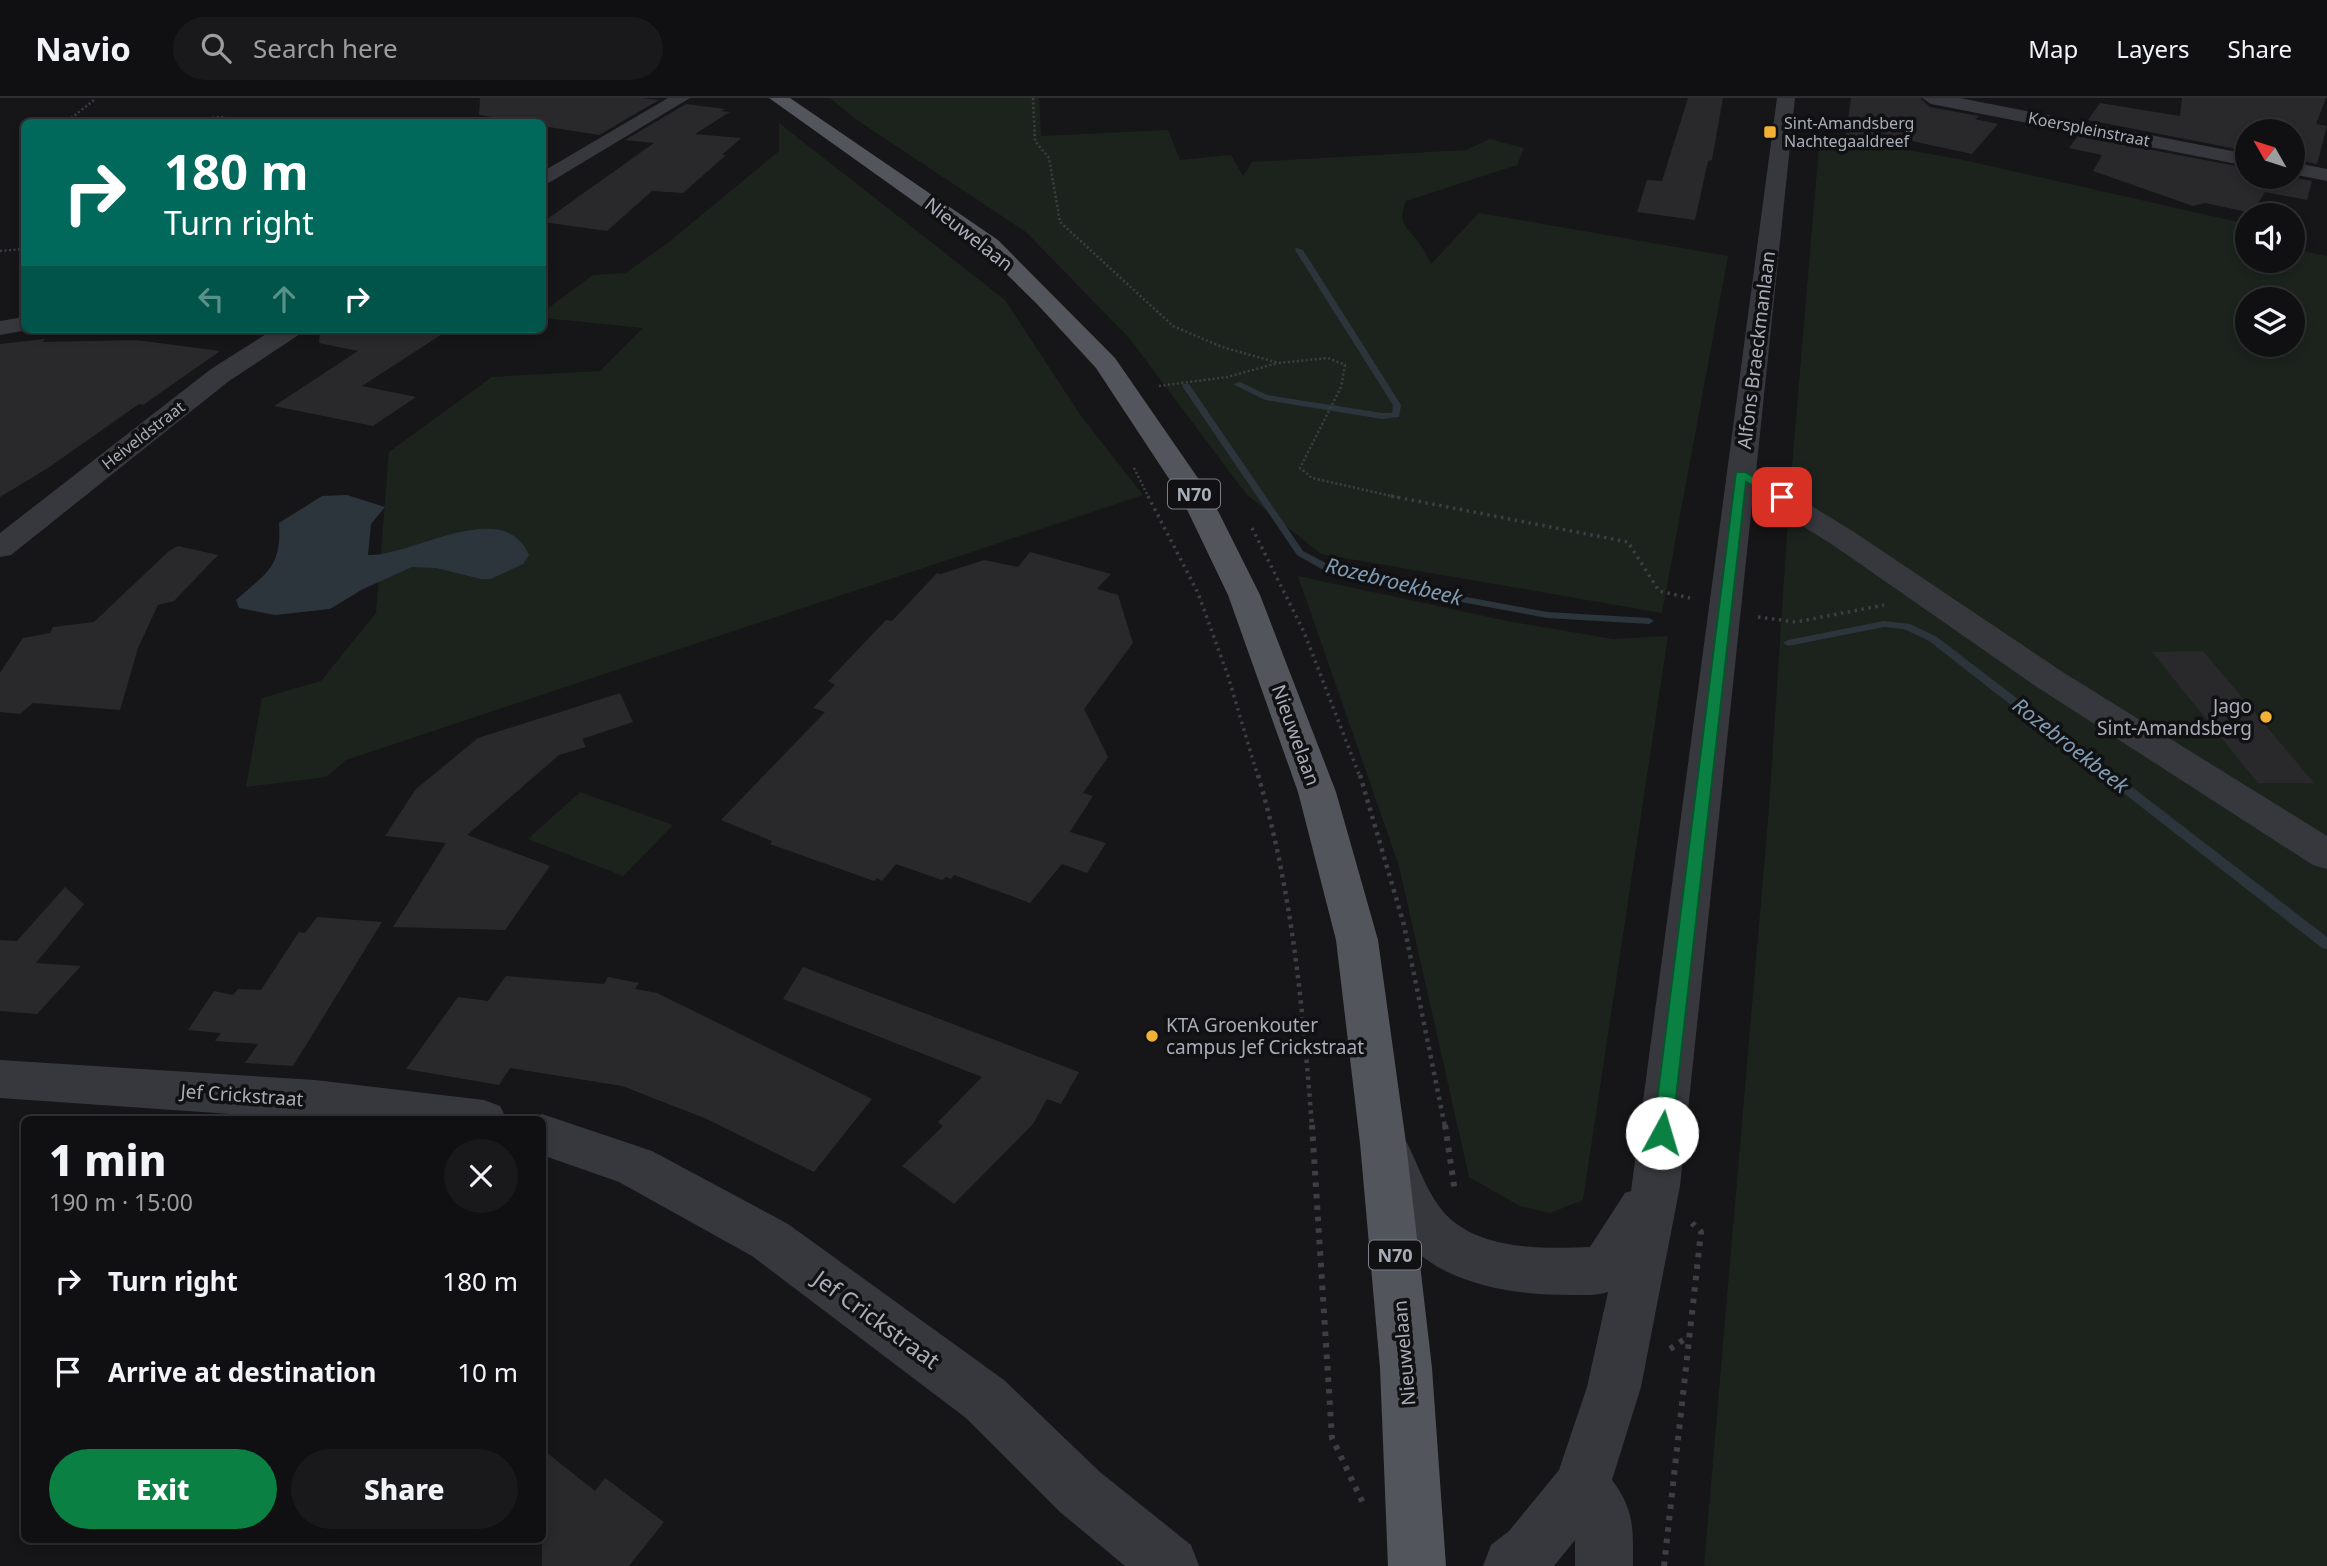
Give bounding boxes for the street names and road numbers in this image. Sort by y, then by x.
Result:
street label: Koerspleinstraat [2026,106,2152,152]
street label: Nieuwelaan [919,191,1019,277]
street label: Alfons Braeckmanlaan [1731,249,1781,451]
street label: Heiveldstraat [97,396,189,474]
road number: N70 [1168,480,1220,508]
street label: Nieuwelaan [1266,681,1326,789]
street label: Jef Crickstraat [178,1078,304,1112]
road number: N70 [1369,1240,1421,1270]
street label: Jef Crickstraat [806,1261,947,1376]
street label: Nieuwelaan [1386,1299,1422,1407]

